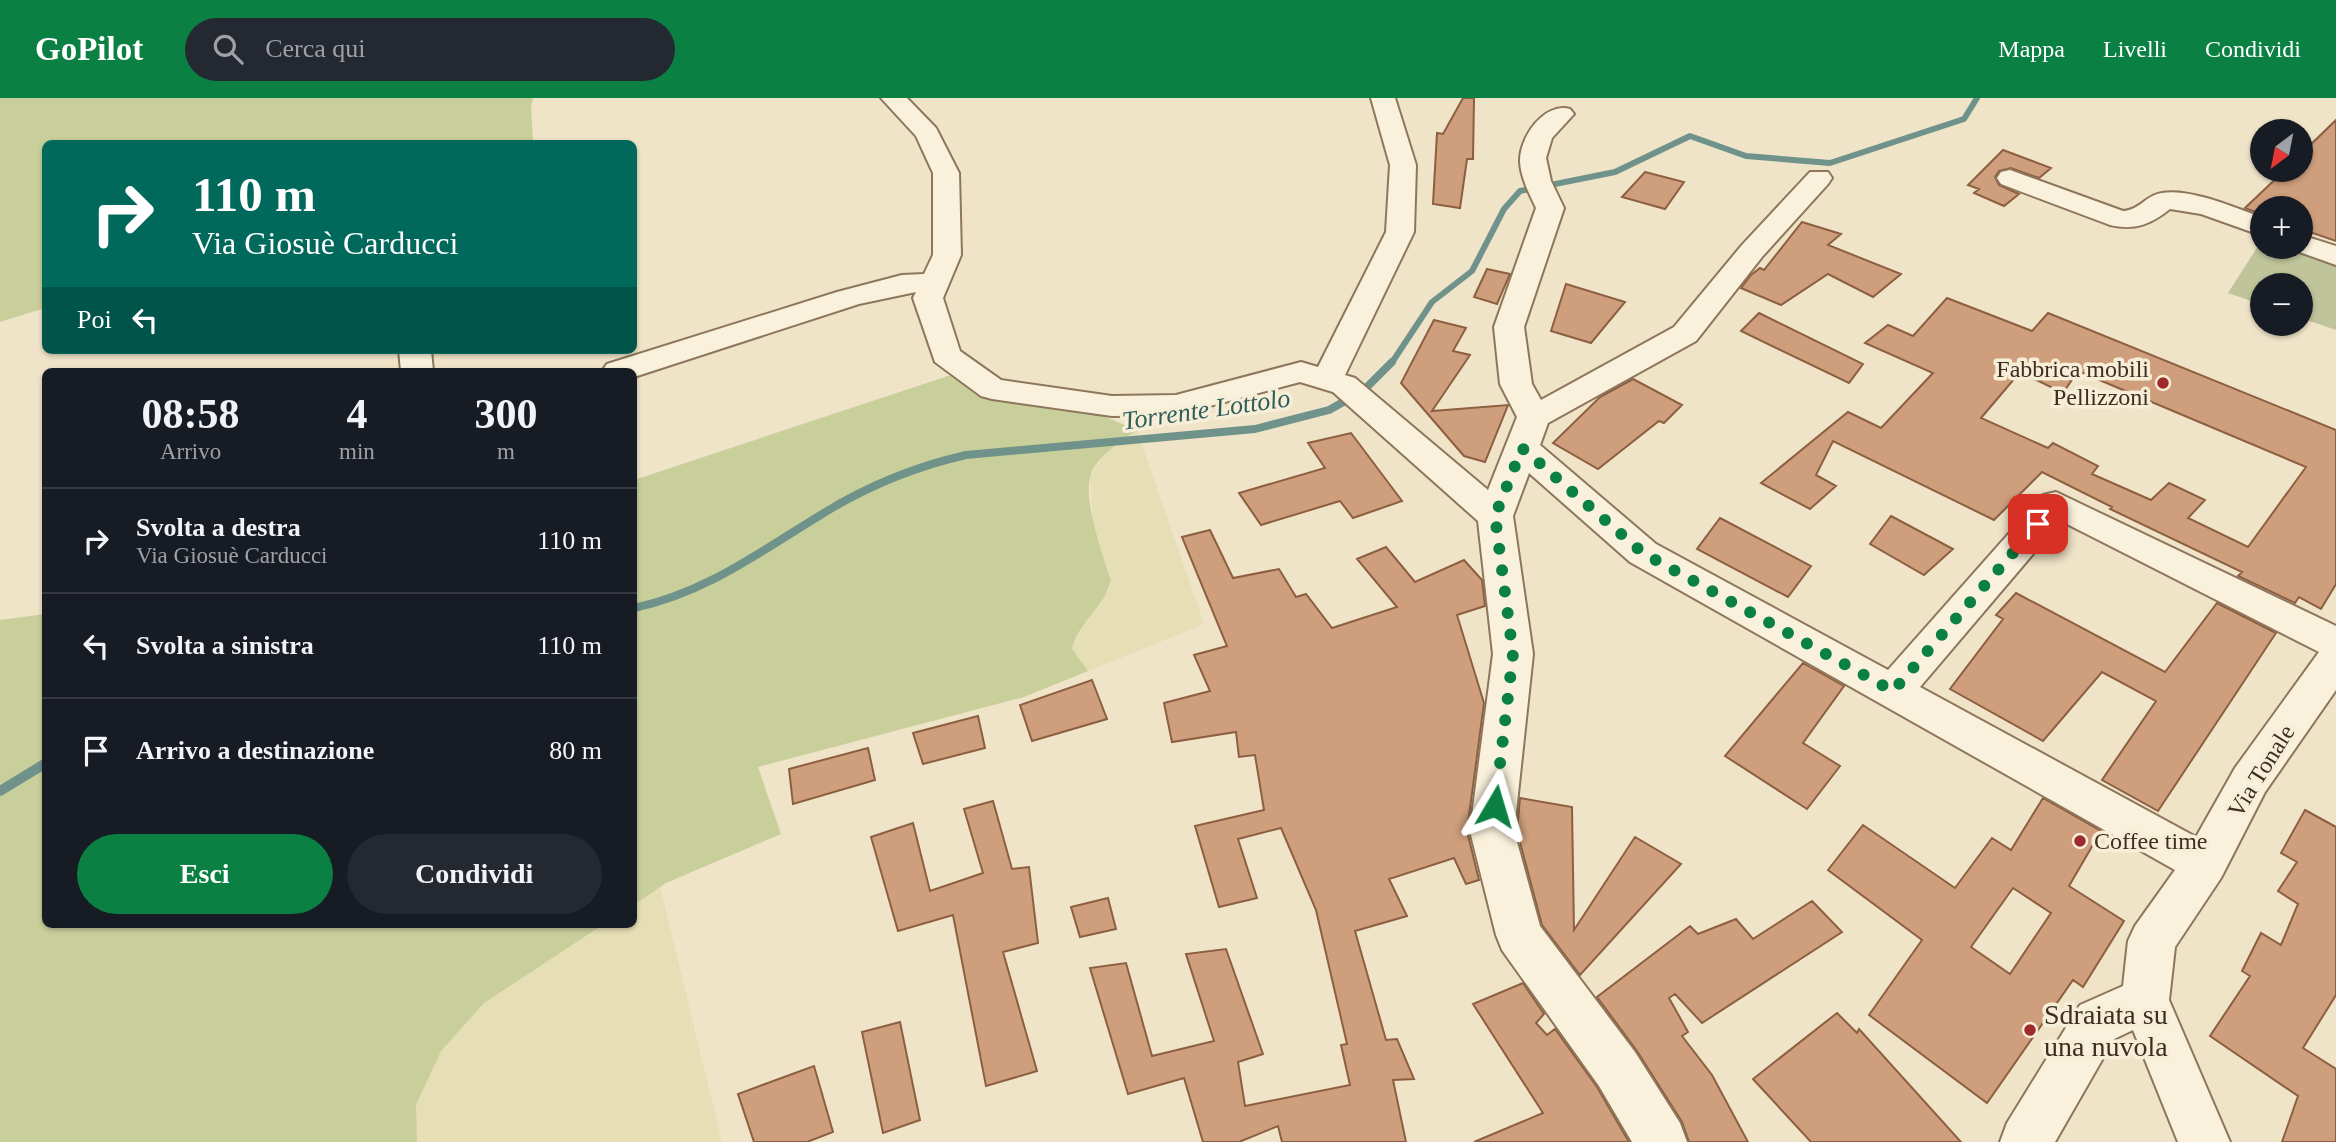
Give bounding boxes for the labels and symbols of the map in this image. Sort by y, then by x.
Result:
north arrow [2250,119,2314,182]
place label: Fabbrica mobili Pellizzoni [1996,356,2149,410]
marker: Fabbrica mobili Pellizzoni [2155,375,2171,391]
water label: Torrente Lottolo [1120,383,1292,436]
pin [2008,494,2068,554]
street label: Via Tonale [2222,720,2300,822]
position arrow [1458,769,1532,843]
place label: Coffee time [2094,828,2208,854]
marker: Coffee time [2072,833,2088,849]
place label: Sdraiata su una nuvola [2044,999,2168,1062]
marker: Sdraiata su una nuvola [2022,1022,2038,1038]

